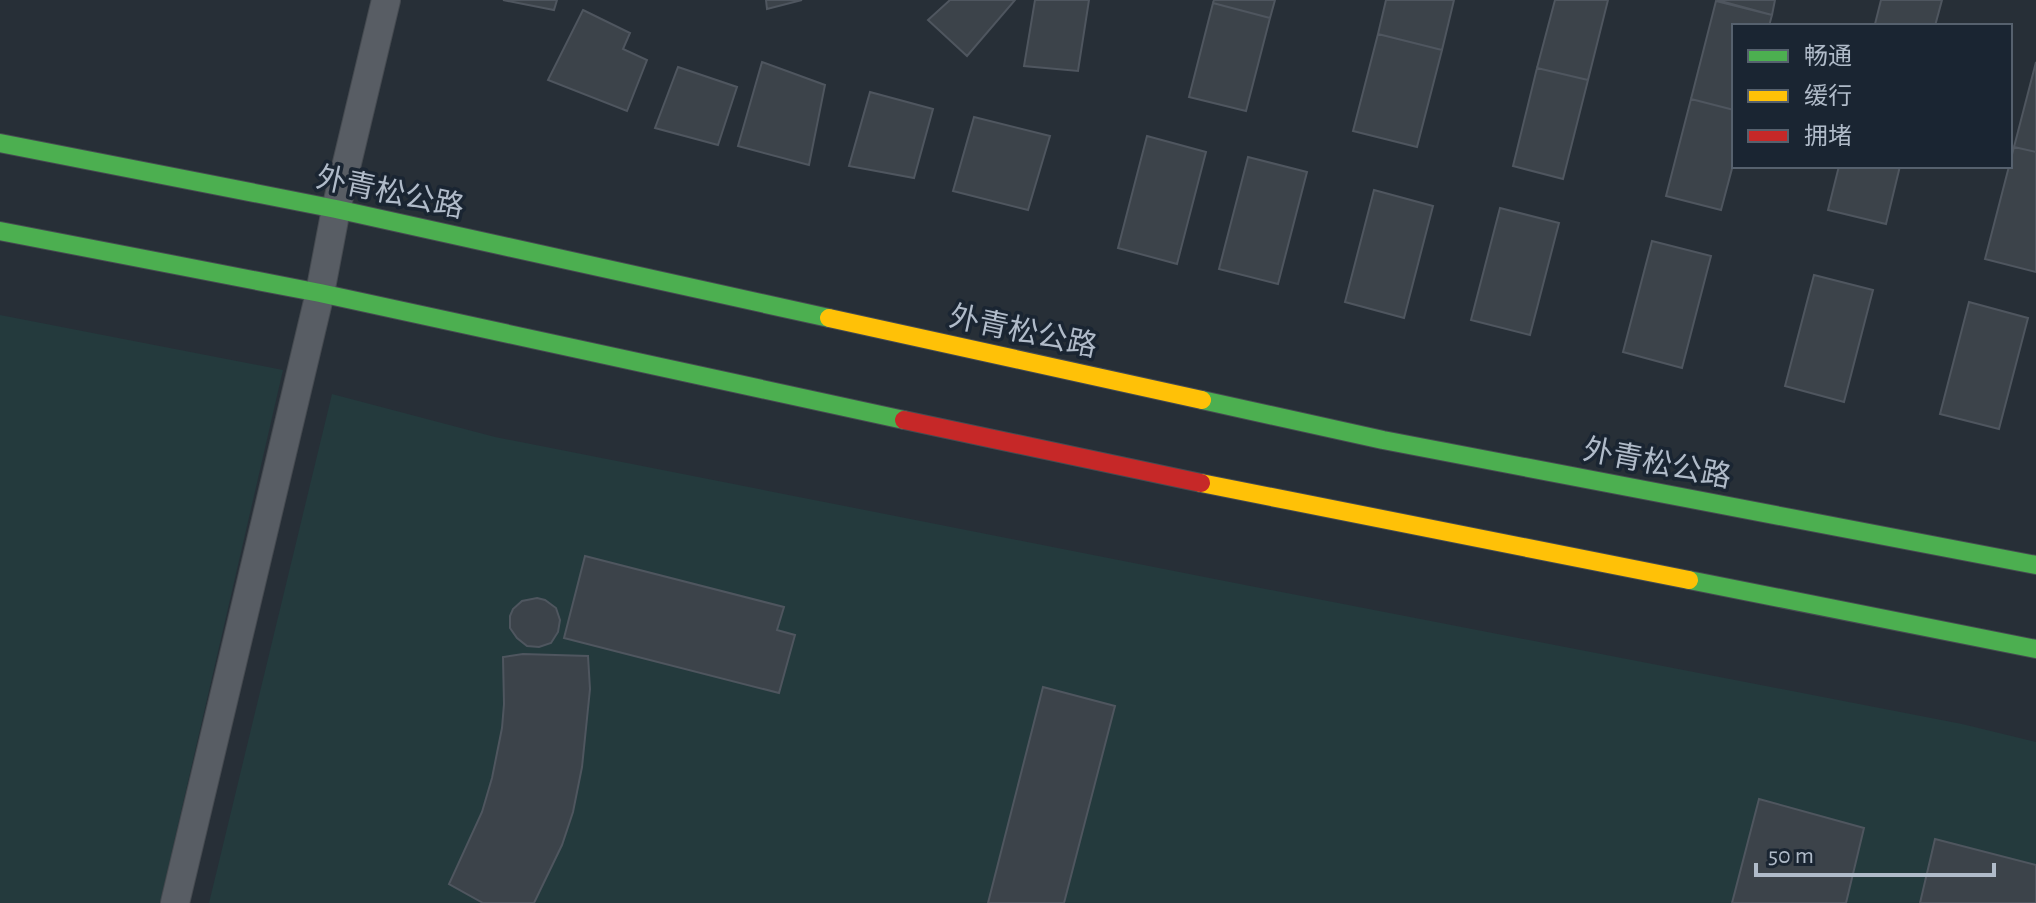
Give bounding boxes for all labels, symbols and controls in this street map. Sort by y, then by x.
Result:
legend [1732,24,2012,168]
text: 畅通 [1804,43,1852,69]
text: 缓行 [1804,83,1852,109]
text: 拥堵 [1804,123,1852,149]
street label: 外青松公路 [314,161,467,223]
street label: 外青松公路 [947,300,1100,362]
street label: 外青松公路 [1581,433,1734,493]
scale bar [1756,827,1994,877]
text: 50 m [1768,844,1814,868]

